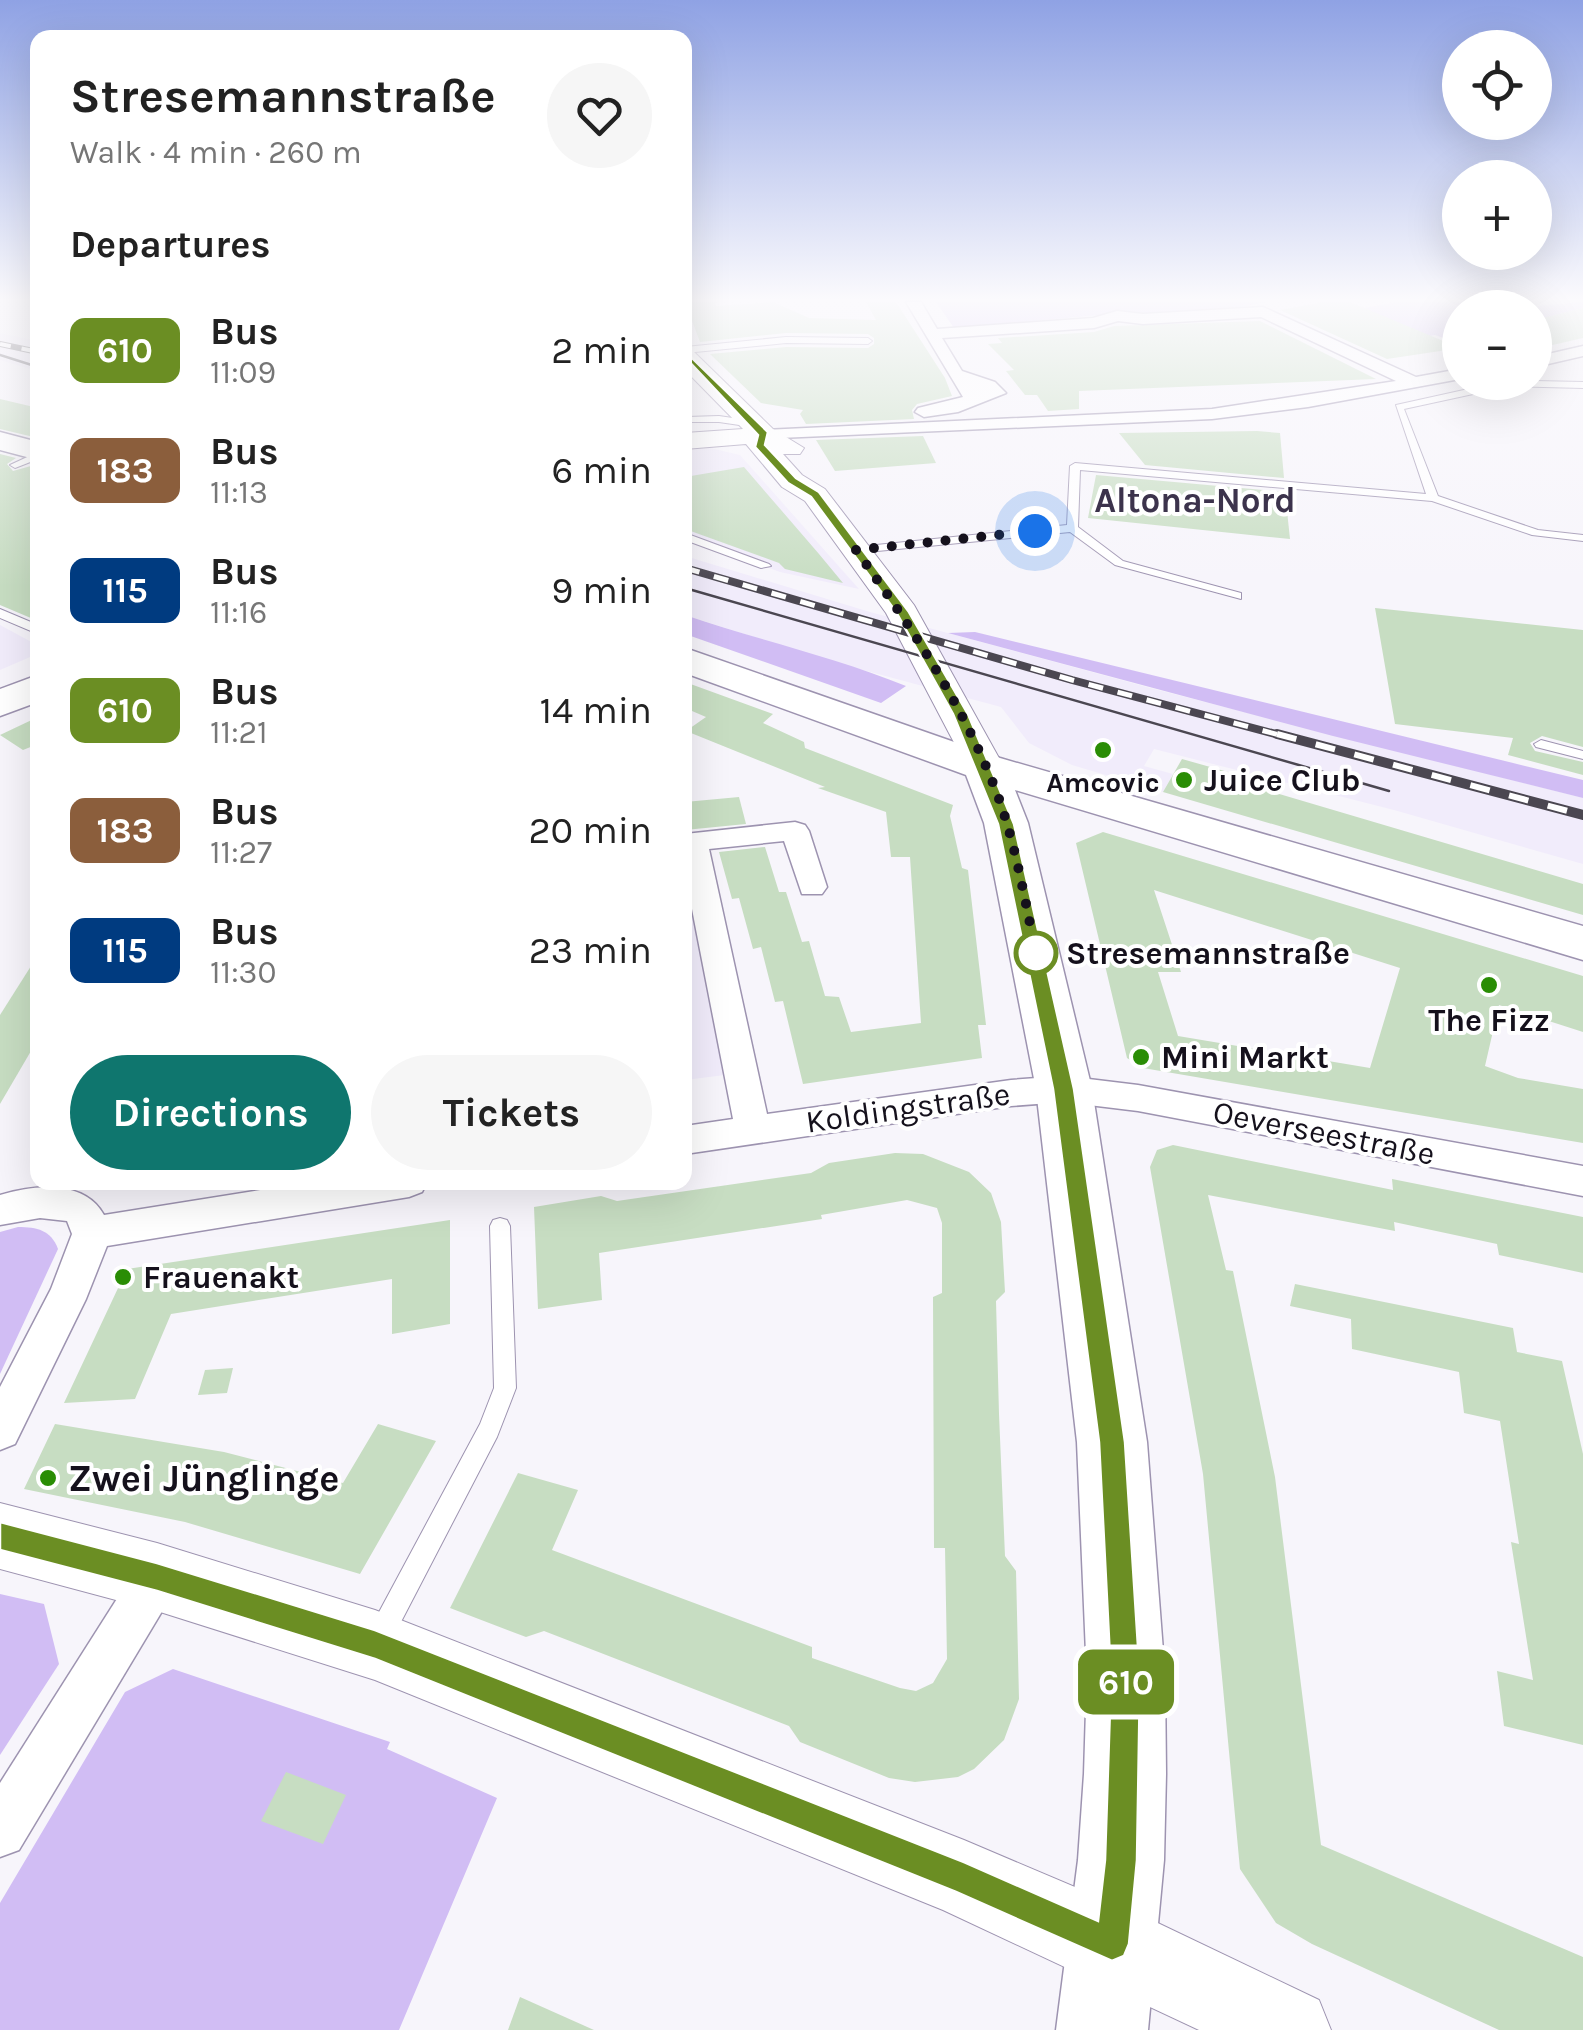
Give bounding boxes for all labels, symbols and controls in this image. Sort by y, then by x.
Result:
map controls [1442,30,1552,400]
button: locate [1442,30,1552,140]
button: heart [547,63,652,168]
text: Stresemannstraße [70,68,496,124]
text: Walk · 4 min · 260 m [70,134,362,171]
button: + [1442,160,1552,270]
text: Departures [70,222,270,267]
button: − [1442,290,1552,400]
text: Bus [210,309,279,354]
text: 2 min [551,328,652,373]
text: 610 [97,330,153,371]
text: 11:09 [210,354,276,391]
text: Bus [210,429,279,474]
text: 6 min [551,448,652,493]
text: 183 [97,450,153,491]
text: 11:13 [210,474,268,511]
district label: Altona-Nord [1094,480,1296,521]
your location [1010,506,1060,556]
text: Bus [210,549,279,594]
text: 9 min [551,568,652,613]
text: 115 [102,570,148,611]
text: 11:16 [210,594,267,631]
text: Bus [210,669,279,714]
text: 14 min [539,688,652,733]
text: 610 [97,690,153,731]
text: 11:21 [210,714,268,751]
marker: Amcovic [1092,739,1114,761]
place label: Juice Club [1204,762,1360,799]
place label: Amcovic [1046,766,1160,799]
marker: Juice Club [1173,769,1195,791]
text: Bus [210,789,279,834]
text: 20 min [529,808,652,853]
text: 183 [97,810,153,851]
text: 11:27 [210,834,272,871]
text: Bus [210,909,279,954]
text: 23 min [529,928,652,973]
text: 115 [102,930,148,971]
marker: Stresemannstraße [1015,932,1057,974]
place label: Stresemannstraße [1066,935,1350,972]
text: 11:30 [210,954,276,991]
marker: The Fizz [1478,974,1500,996]
place label: The Fizz [1428,1002,1550,1039]
place label: Mini Markt [1161,1039,1329,1076]
marker: Mini Markt [1130,1046,1152,1068]
button: Directions [70,1055,351,1170]
button: Tickets [371,1055,652,1170]
street label: Koldingstraße [803,1075,1013,1141]
street label: Oeverseestraße [1210,1093,1438,1173]
place label: Frauenakt [143,1259,299,1296]
marker: Frauenakt [112,1266,134,1288]
place label: Zwei Jünglinge [68,1456,339,1501]
marker: Zwei Jünglinge [37,1467,59,1489]
line badge: 610 [1068,1650,1184,1714]
text: 610 [1098,1662,1154,1703]

